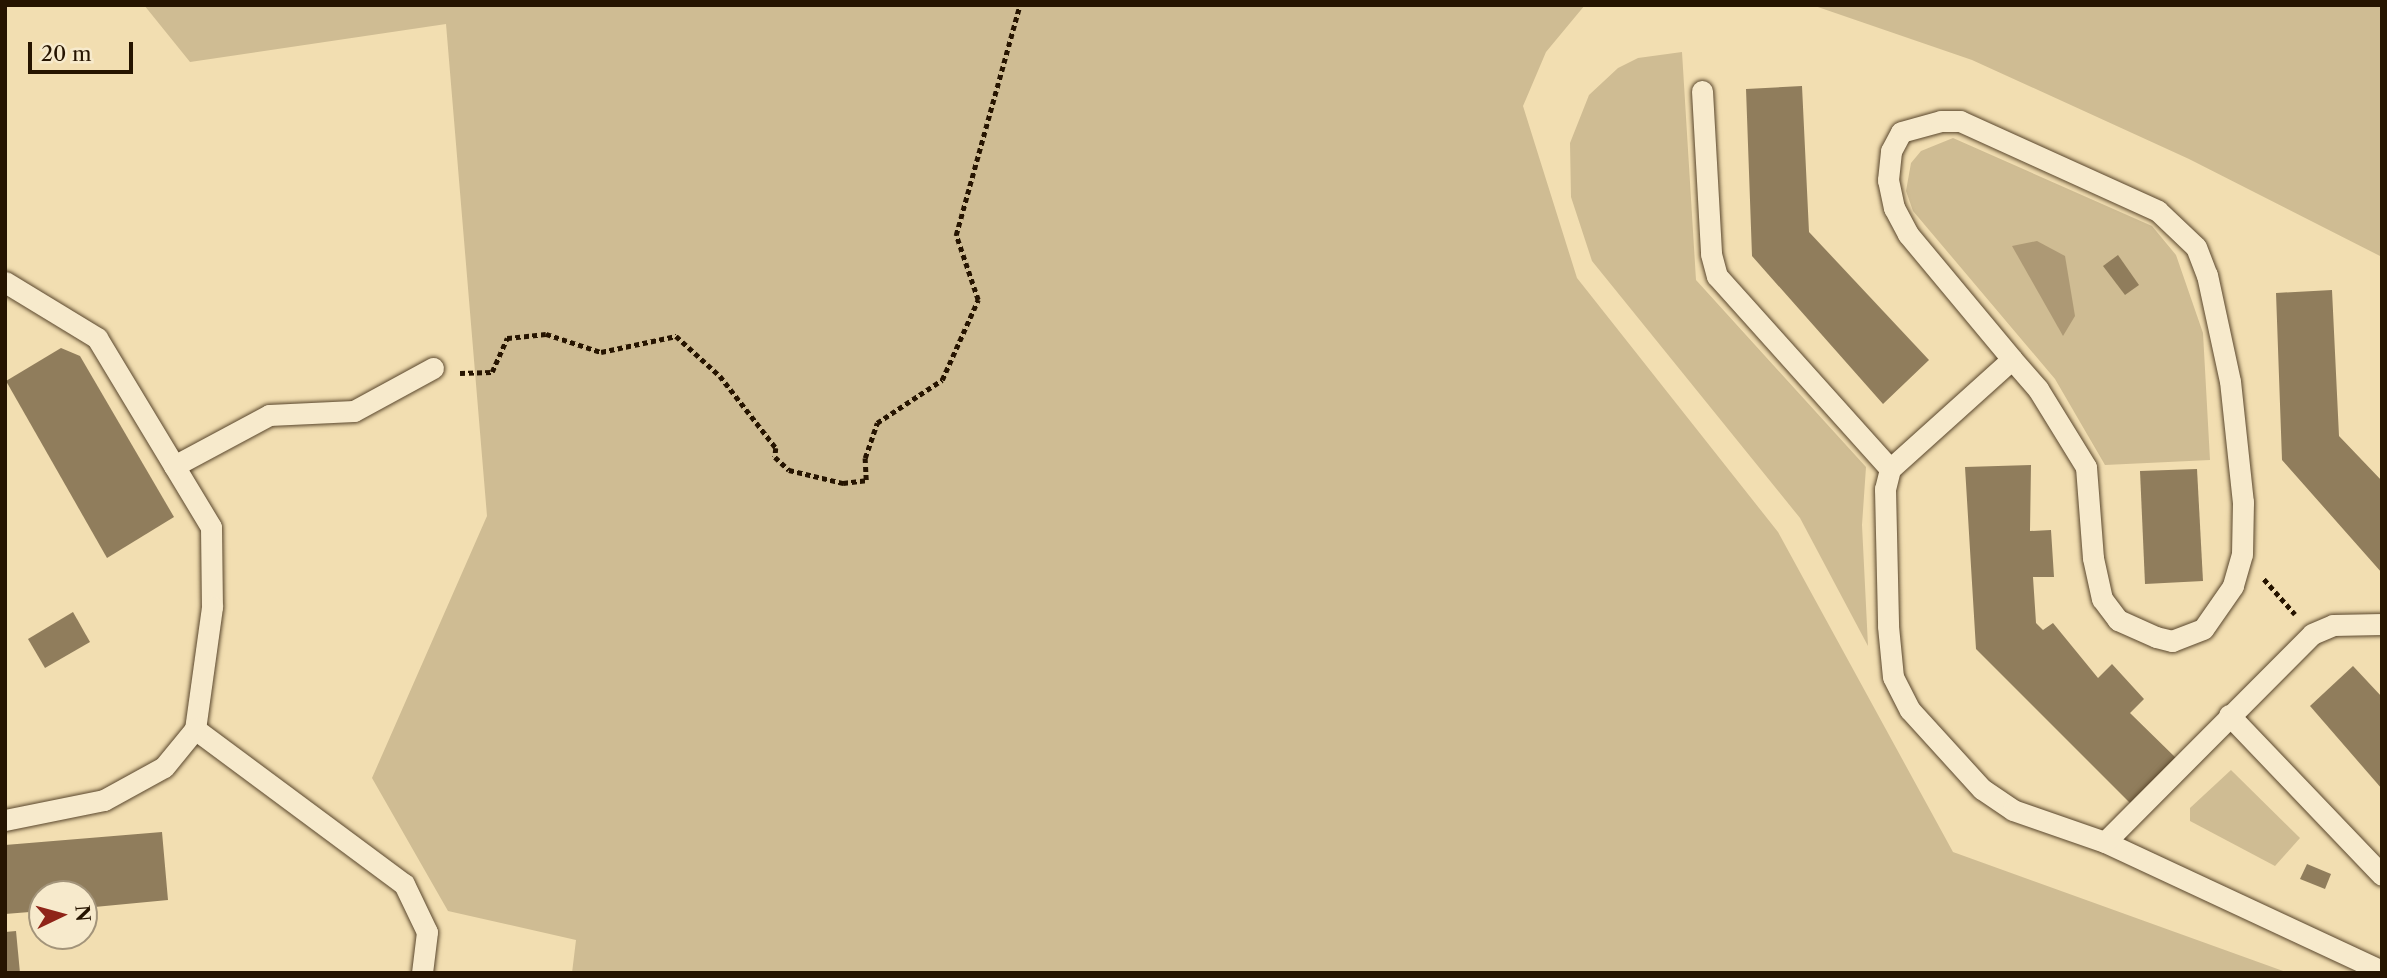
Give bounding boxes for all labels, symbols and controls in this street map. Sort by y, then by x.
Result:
scale bar [32,28,136,72]
text: 20 m [41,41,92,66]
north arrow [28,880,98,950]
text: N [70,904,95,923]

